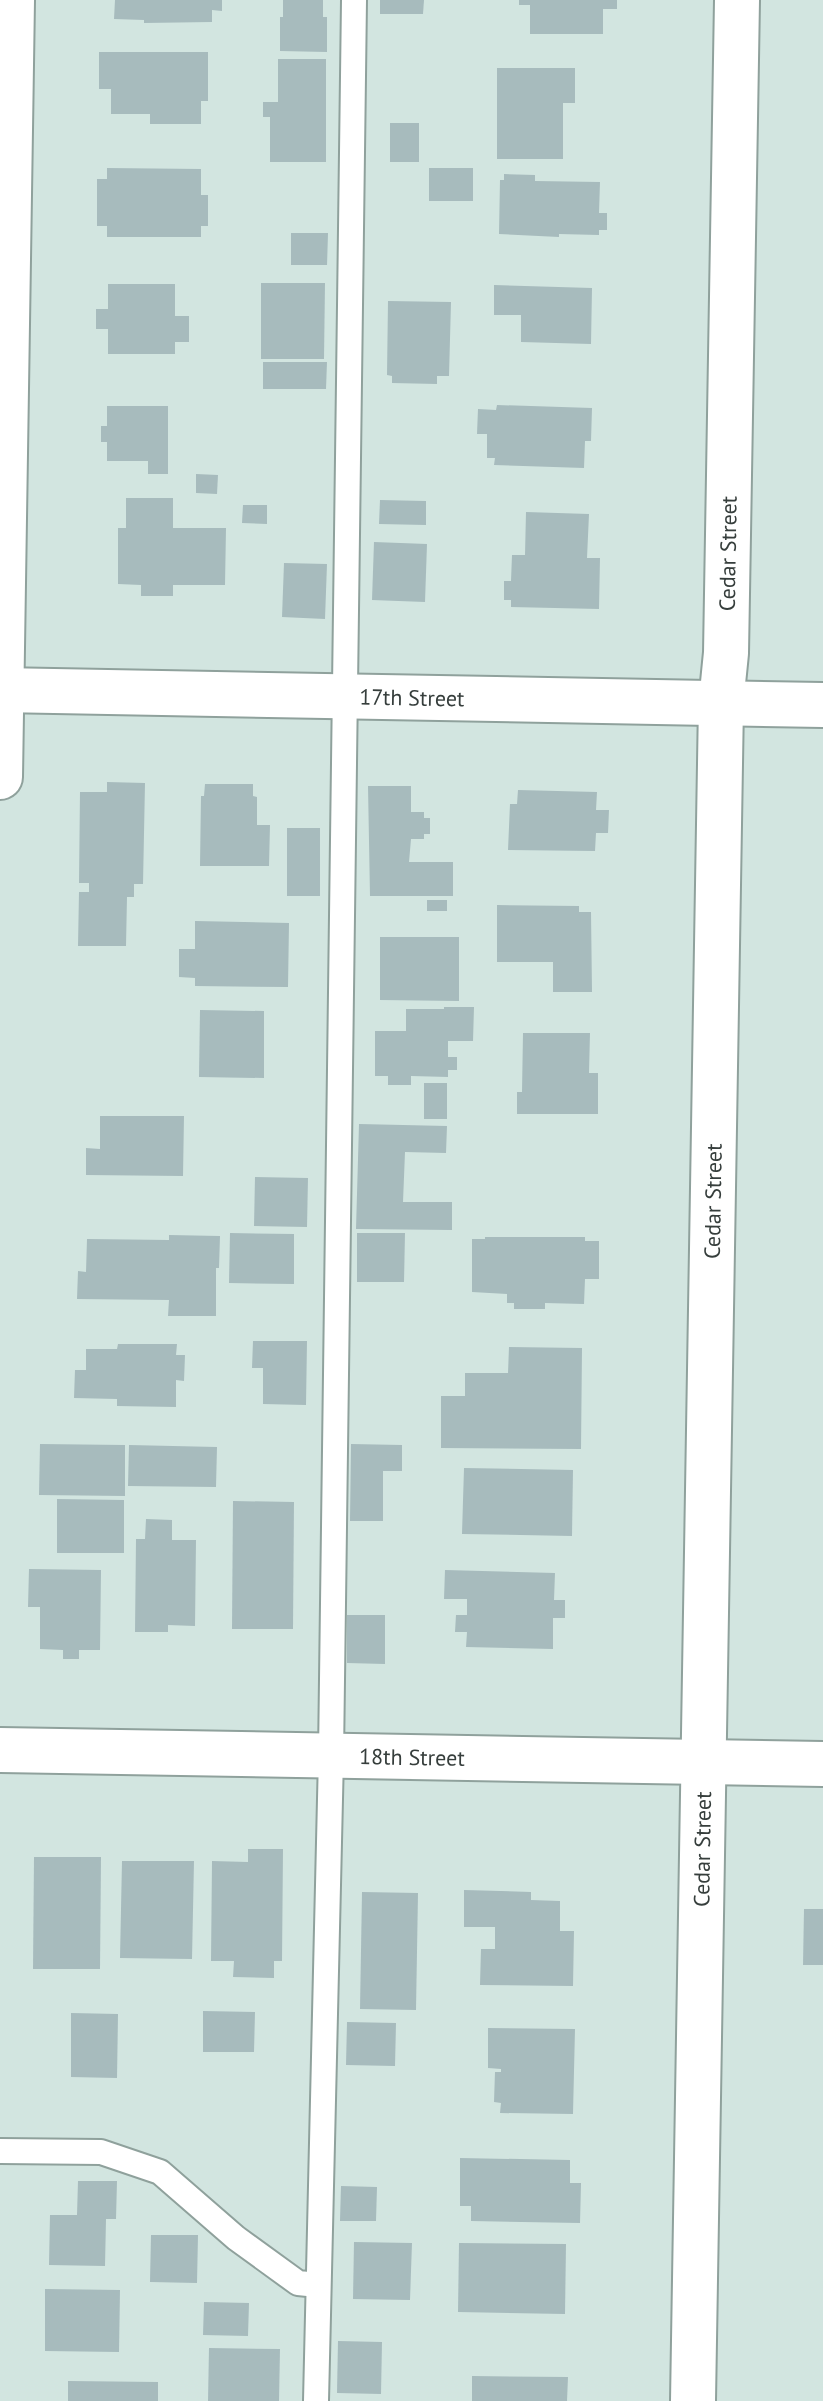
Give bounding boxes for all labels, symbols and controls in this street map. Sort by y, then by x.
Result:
street label: Cedar Street [713,495,743,611]
street label: 17th Street [359,683,465,712]
street label: Cedar Street [698,1143,728,1259]
street label: 18th Street [359,1742,466,1772]
street label: Cedar Street [687,1791,717,1907]

